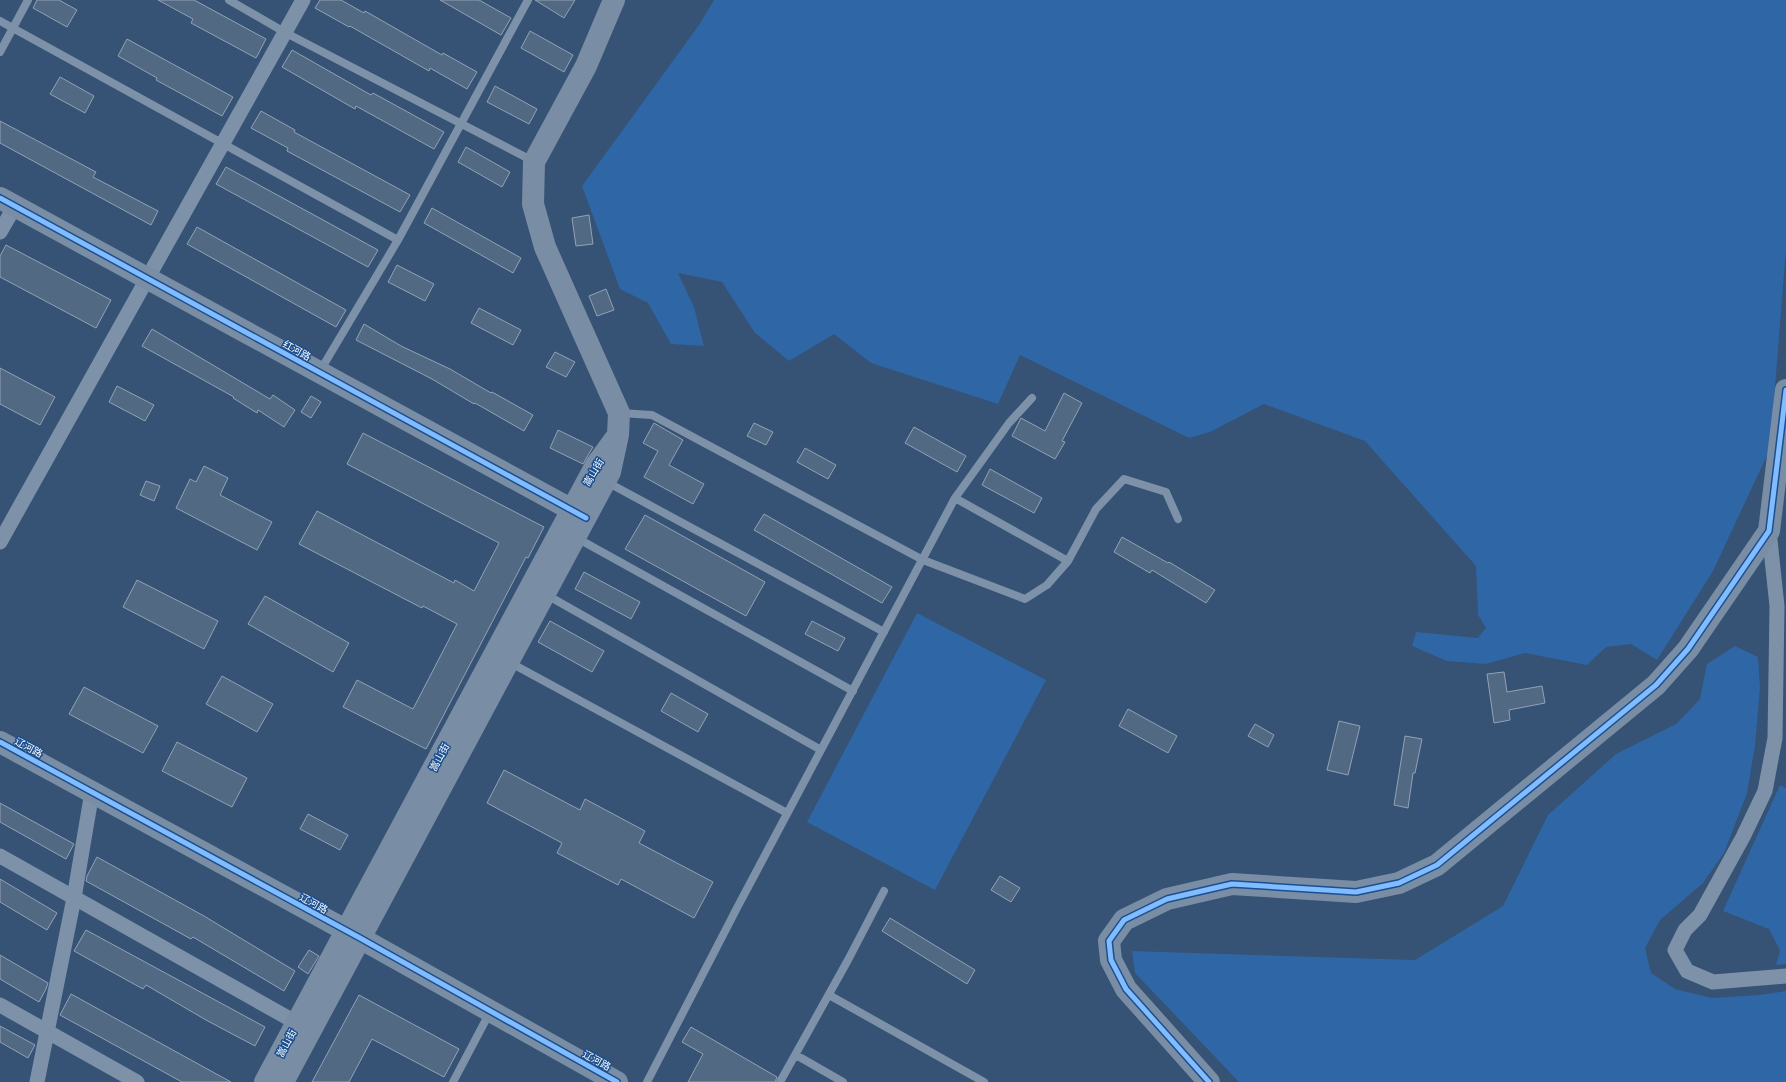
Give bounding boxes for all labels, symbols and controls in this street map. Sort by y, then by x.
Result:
street label: 红河路 [280,338,313,363]
street label: 嵩山街 [581,457,607,488]
street label: 辽河路 [12,736,45,760]
street label: 嵩山街 [428,741,452,774]
street label: 辽河路 [297,891,330,916]
street label: 嵩山街 [275,1027,299,1060]
street label: 辽河路 [580,1048,613,1073]

